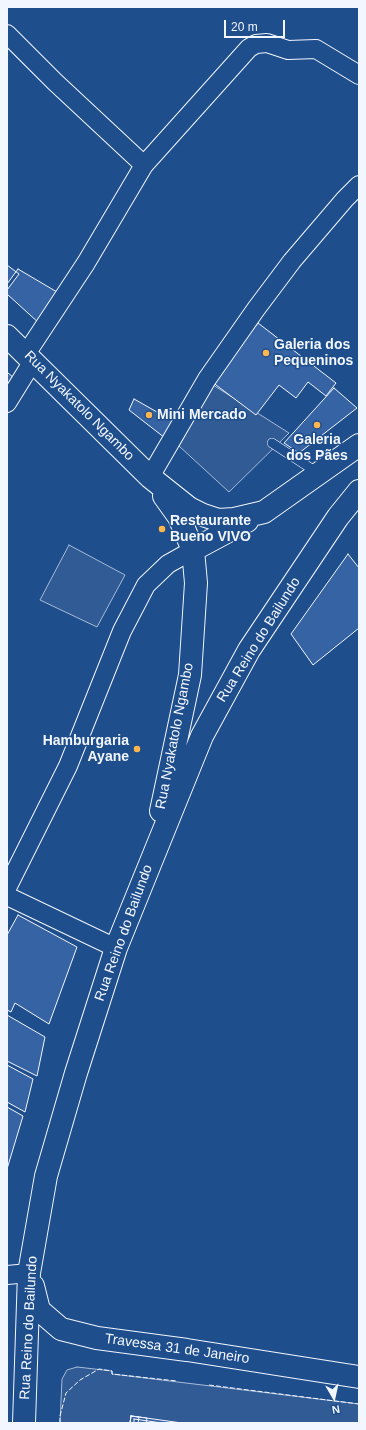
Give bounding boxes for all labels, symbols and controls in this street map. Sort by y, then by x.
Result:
scale bar [226,12,287,38]
text: 20 m [231,20,258,34]
place label: Galeria dos Pequeninos [274,337,353,370]
street label: Rua Nyakatolo Ngambo [21,348,137,464]
marker: Galeria dos Pequeninos [261,348,271,358]
place label: Mini Mercado [157,407,246,423]
marker: Mini Mercado [144,410,154,420]
marker: Galeria dos Pães [312,420,322,430]
place label: Galeria dos Pães [286,432,348,464]
place label: Restaurante Bueno VIVO [170,513,251,546]
marker: Restaurante Bueno VIVO [157,524,167,534]
street label: Rua Reino do Bailundo [214,574,304,706]
street label: Rua Nyakatolo Ngambo [153,661,197,811]
place label: Hamburgaria Ayane [43,733,129,766]
marker: Hamburgaria Ayane [132,744,142,754]
street label: Rua Reino do Bailundo [91,862,157,1004]
street label: Rua Reino do Bailundo [17,1256,41,1400]
street label: Travessa 31 de Janeiro [104,1331,250,1367]
north arrow [314,1378,354,1418]
text: N [331,1403,341,1416]

